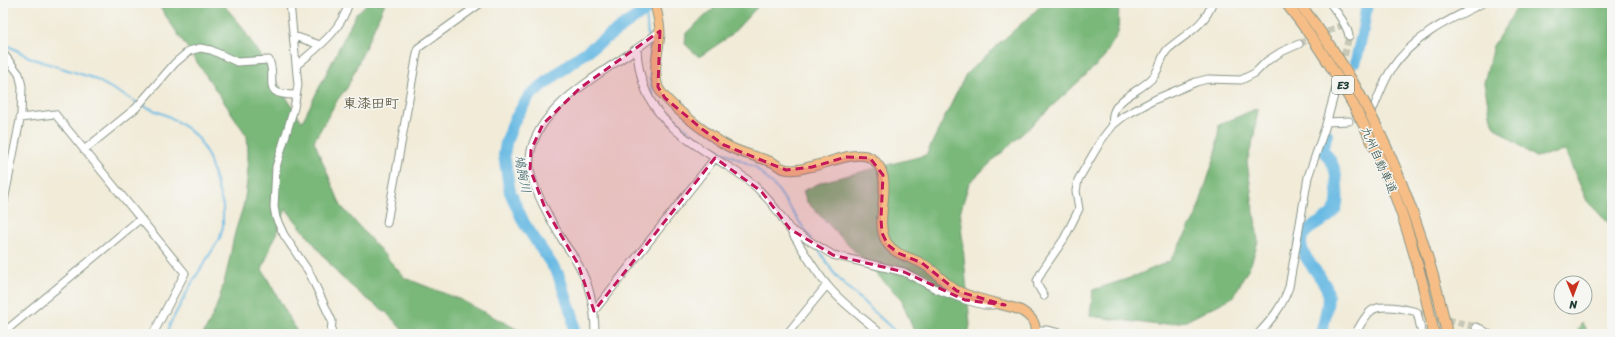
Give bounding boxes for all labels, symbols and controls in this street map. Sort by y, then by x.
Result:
road number: E3 [1332,76,1354,94]
district label: 東漆田町 [343,91,399,116]
street label: 九州自動車道 [1354,123,1404,197]
water label: 鳩胸川 [508,153,538,195]
north arrow [1553,275,1593,315]
text: N [1569,295,1578,314]

